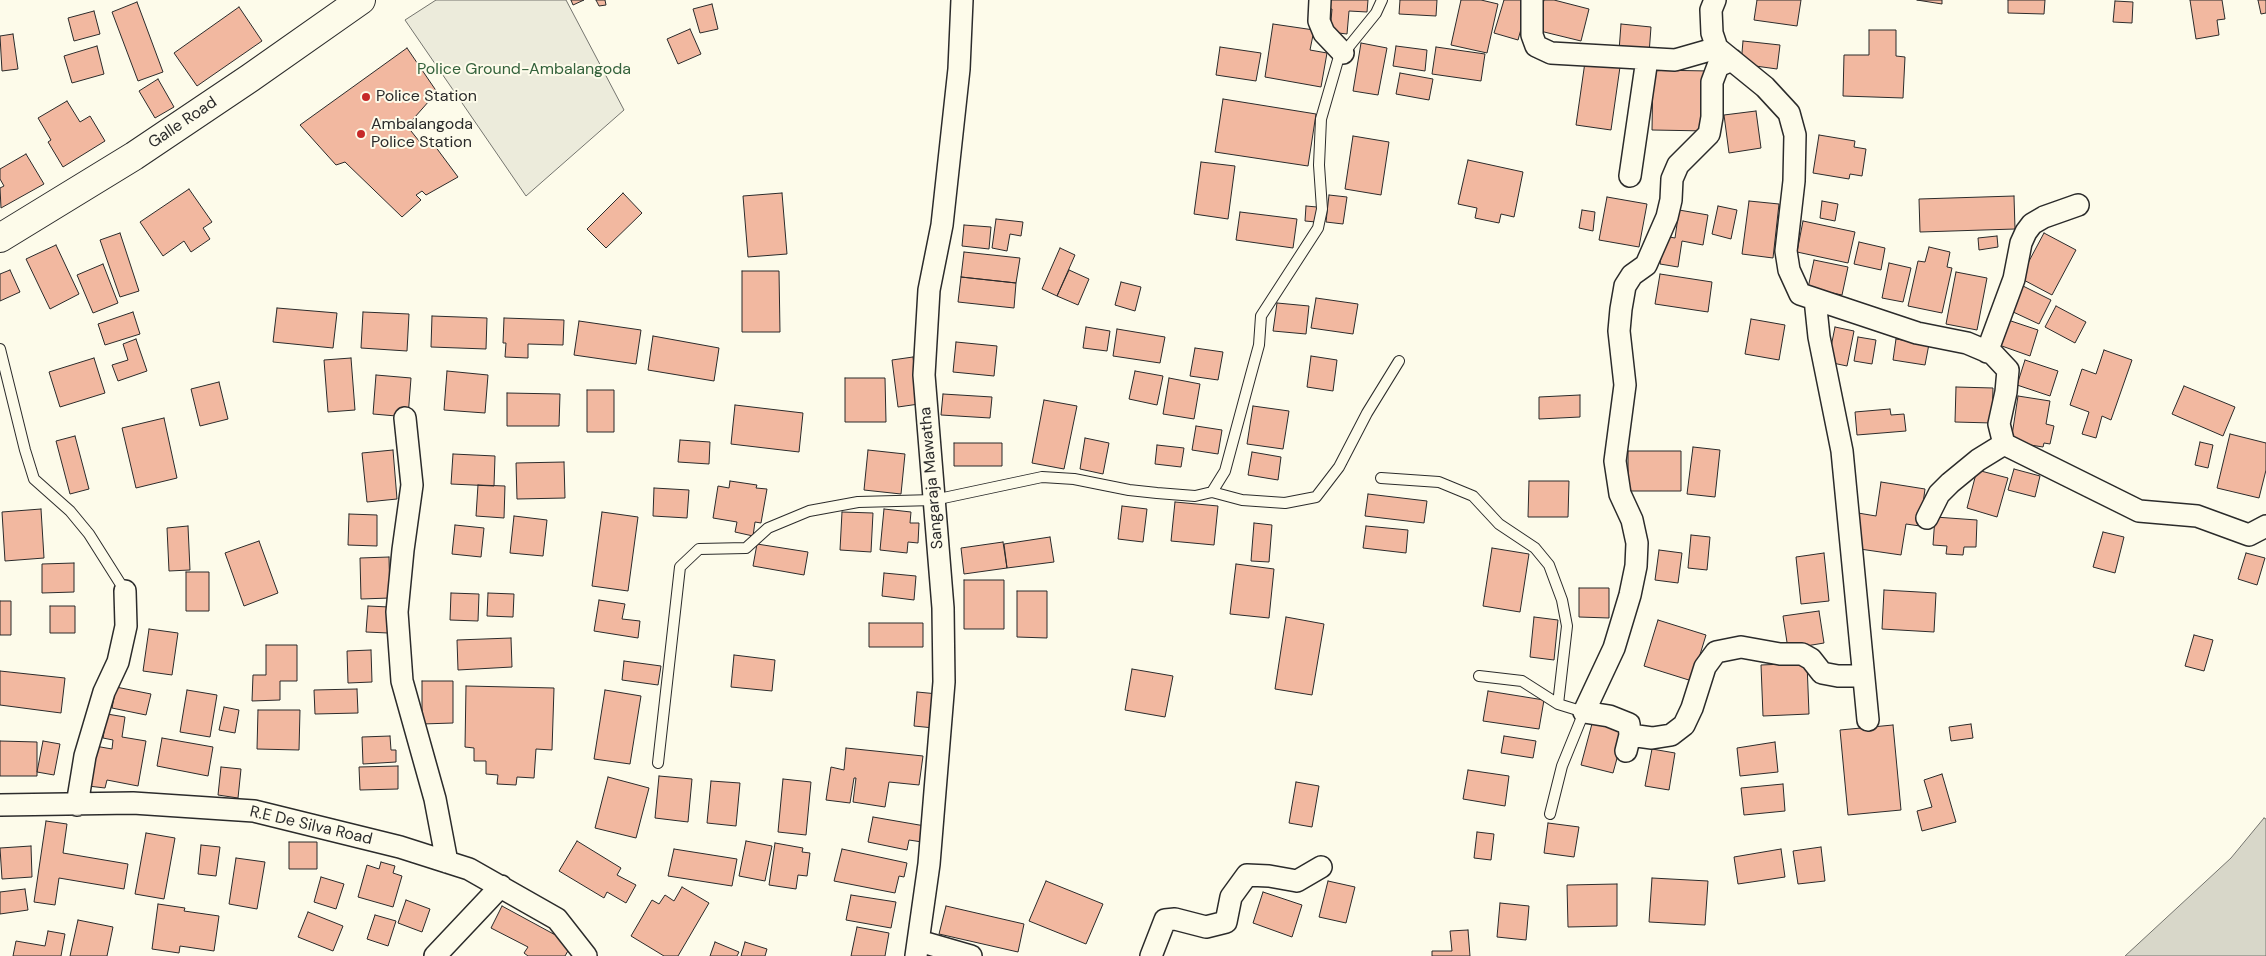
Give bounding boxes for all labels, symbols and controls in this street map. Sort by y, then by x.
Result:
park label: Police Ground-Ambalangoda [417,60,631,80]
place label: Police Station [376,87,477,107]
marker: Police Station [360,91,372,103]
street label: Galle Road [145,93,221,153]
place label: Ambalangoda Police Station [371,115,473,153]
marker: Ambalangoda Police Station [355,128,367,140]
street label: Sangaraja Mawatha [916,406,948,550]
street label: R.E De Silva Road [248,803,374,849]

